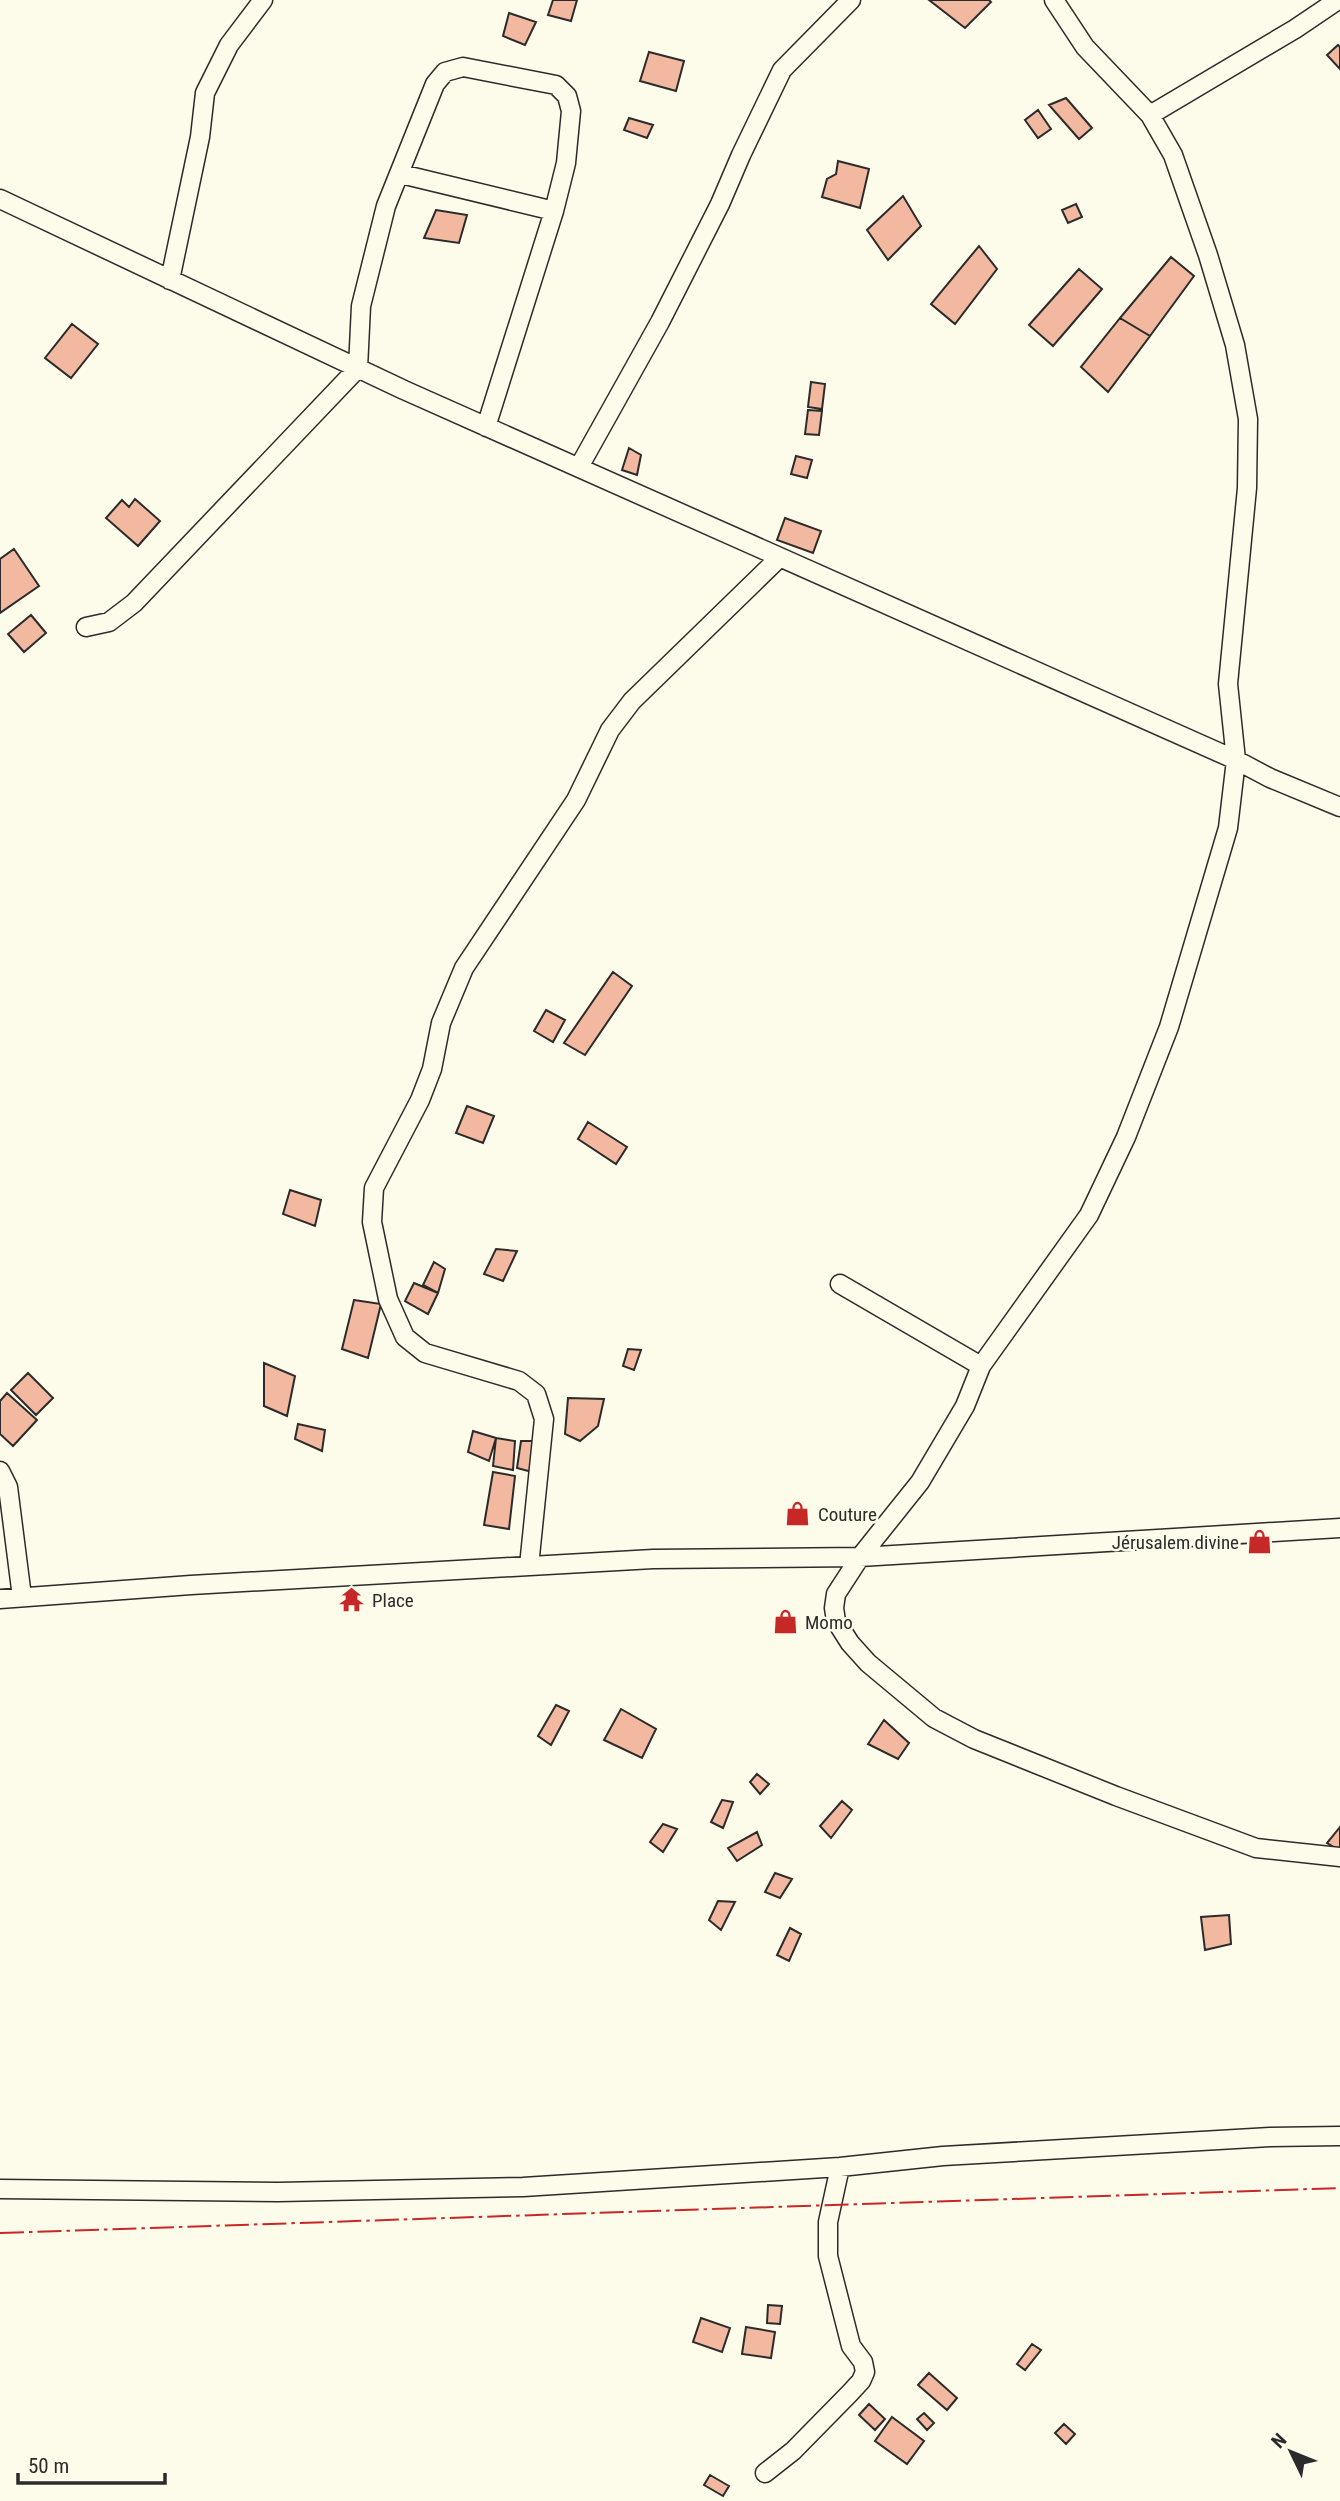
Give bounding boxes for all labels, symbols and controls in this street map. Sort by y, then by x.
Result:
shop icon: Couture [784,1500,812,1528]
place label: Couture [818,1503,877,1526]
shop icon: Jérusalem divine [1245,1528,1273,1556]
place label: Jérusalem divine [1112,1531,1239,1554]
temple icon: Place [338,1586,366,1614]
place label: Place [372,1589,414,1612]
shop icon: Momo [771,1608,799,1636]
place label: Momo [805,1611,853,1634]
north arrow [1256,2417,1326,2487]
text: N [1267,2429,1291,2453]
scale bar [18,2442,164,2486]
text: 50 m [28,2454,69,2478]

